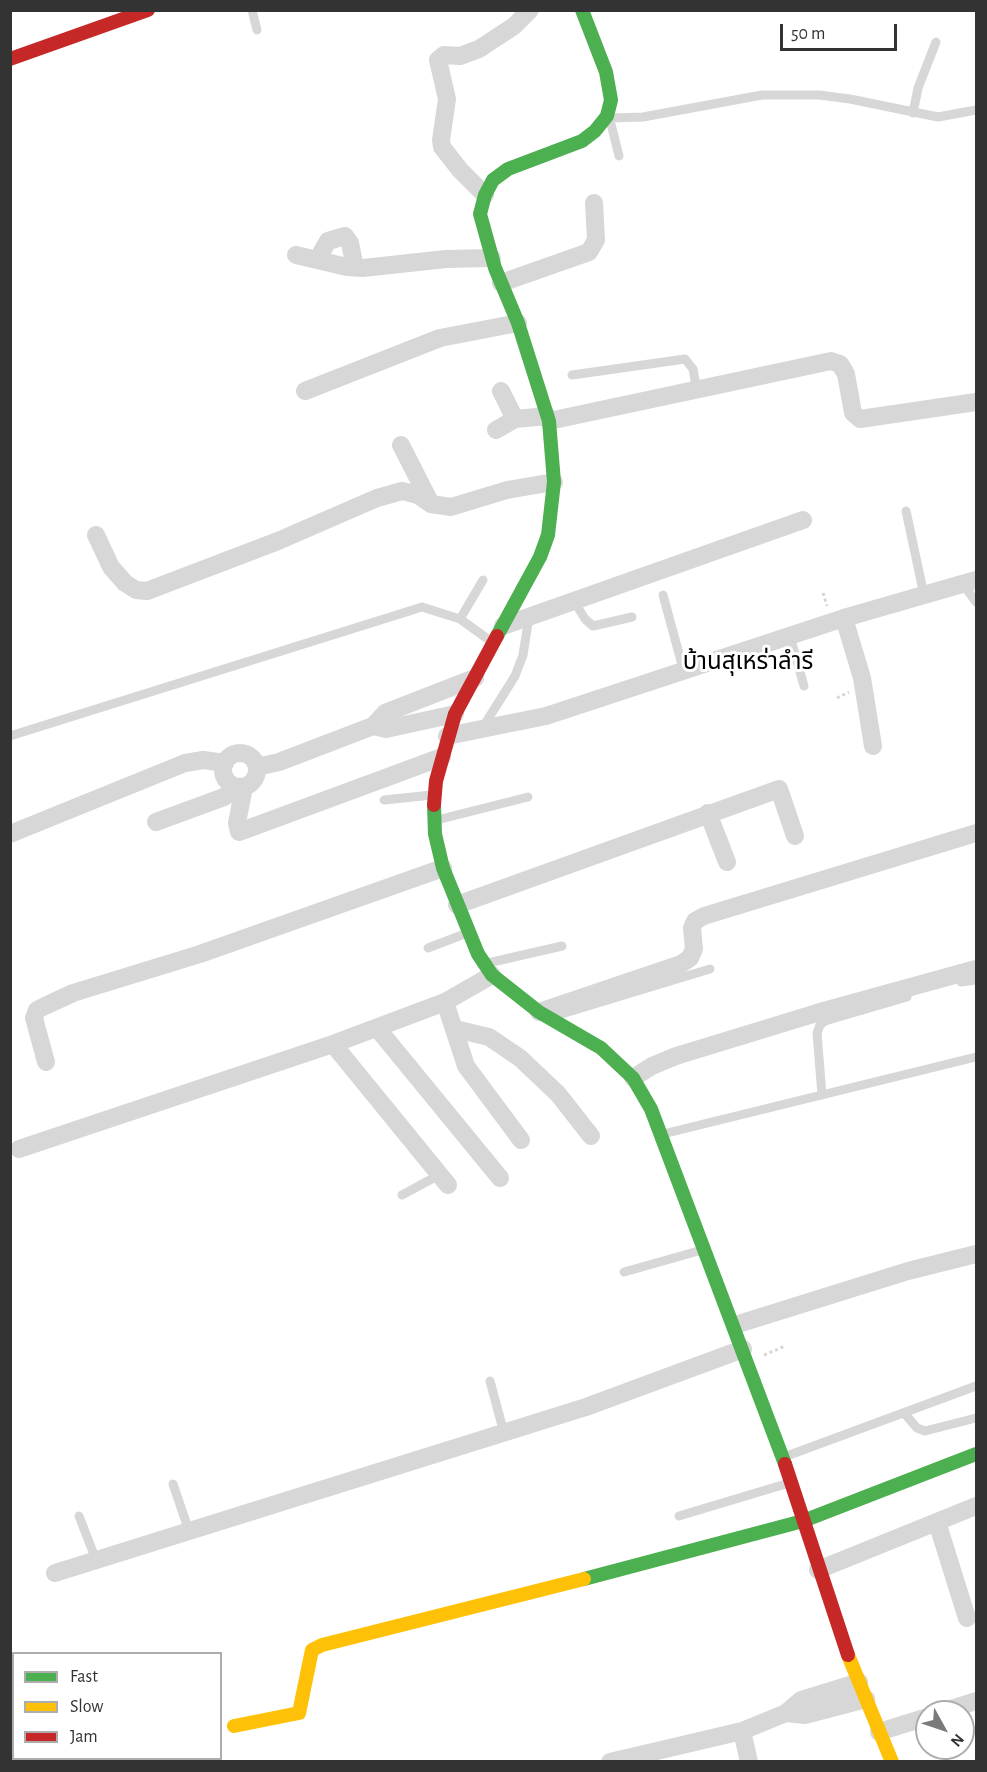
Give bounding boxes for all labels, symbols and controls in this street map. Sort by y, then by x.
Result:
scale bar [783,12,900,50]
text: 50 m [791,25,825,43]
district label: บ้านสุเหร่าลำรี [683,648,813,676]
legend [12,1652,222,1760]
text: Fast [70,1668,98,1686]
text: Slow [70,1698,103,1716]
north arrow [915,1700,975,1760]
text: Jam [70,1728,98,1746]
text: N [948,1731,967,1750]

